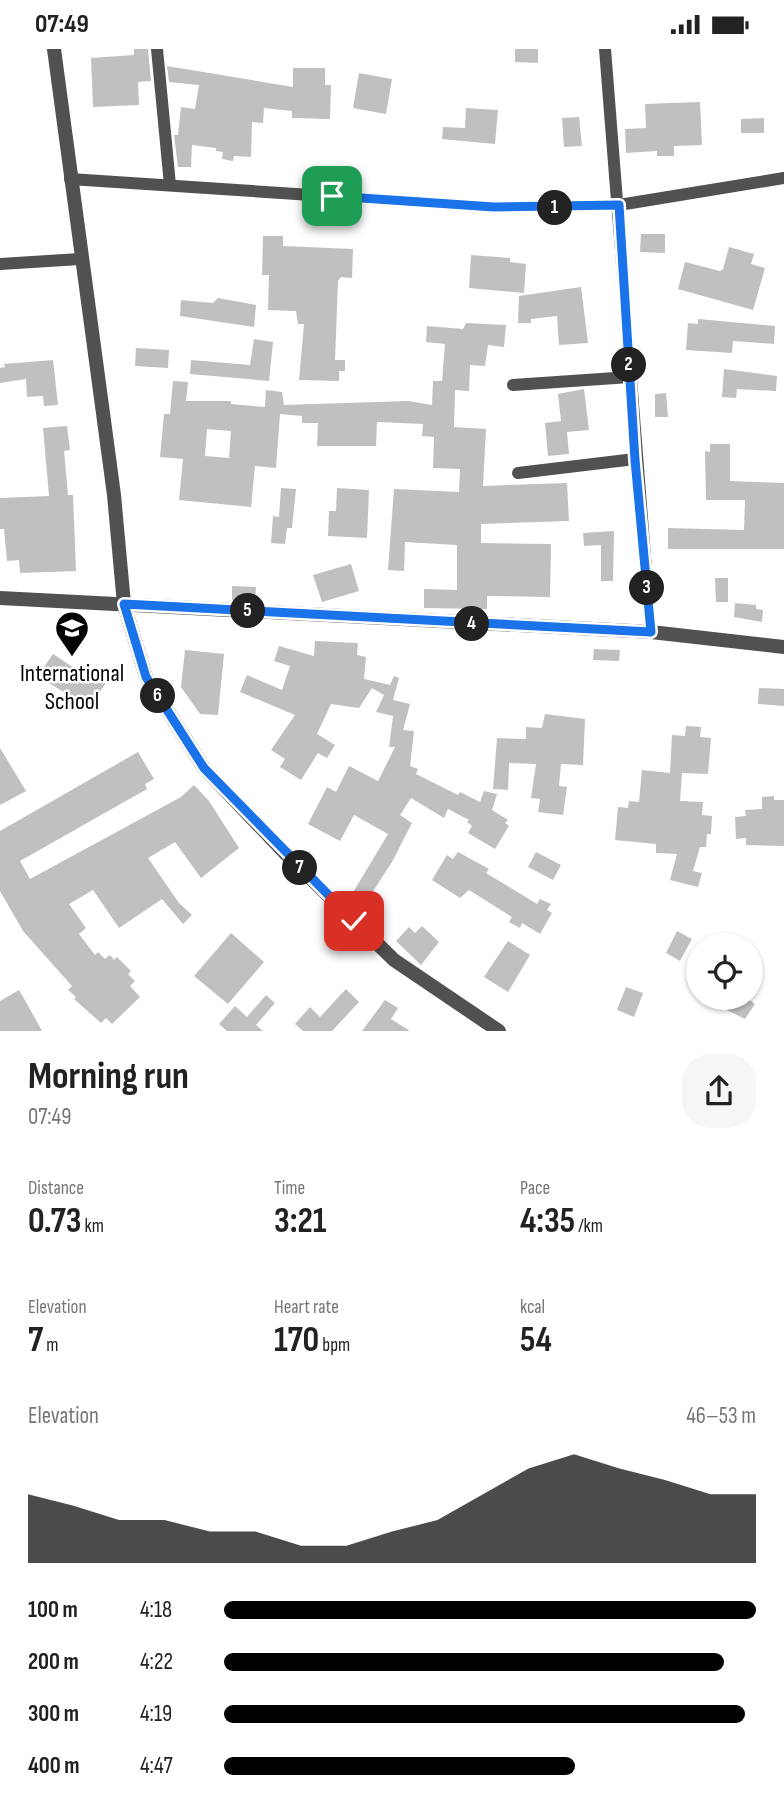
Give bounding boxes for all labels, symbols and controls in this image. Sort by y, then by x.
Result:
text: 07:49 [35,9,89,40]
pin [302,166,362,226]
icon: arrive [313,177,351,215]
pin: 1 [538,191,572,225]
text: 1 [551,196,558,219]
pin: 2 [612,347,646,383]
text: 2 [624,353,633,376]
pin: 3 [630,571,664,605]
text: 3 [642,576,651,599]
pin: 5 [230,593,266,629]
text: 5 [243,599,252,622]
pin: 4 [454,607,490,641]
school or university icon: International School [53,609,91,658]
text: 4 [467,612,476,635]
place label: International School [20,659,124,716]
pin: 6 [140,679,176,713]
text: 6 [153,684,162,707]
pin: 7 [282,851,318,885]
text: 7 [295,856,304,879]
pin [324,891,384,951]
icon: check [335,902,373,940]
map controls [686,933,763,1010]
button: locate [686,933,763,1010]
text: Morning run [28,1054,189,1099]
button: share [682,1054,756,1128]
text: 07:49 [28,1103,71,1131]
text: Distance [28,1177,84,1200]
text: Time [274,1177,305,1200]
text: Pace [520,1177,550,1200]
text: 0.73 [28,1200,81,1243]
text: 3:21 [274,1200,327,1243]
text: 4:35 [520,1200,575,1243]
text: km [81,1215,104,1238]
text: /km [575,1215,603,1238]
text: Elevation [28,1296,87,1319]
text: Heart rate [274,1296,339,1319]
text: kcal [520,1296,545,1319]
text: 7 [28,1319,43,1362]
text: 170 [274,1319,319,1362]
text: 54 [520,1319,552,1362]
text: m [43,1334,59,1357]
text: bpm [319,1334,350,1357]
text: Elevation [28,1402,99,1430]
text: 46–53 m [686,1402,756,1430]
text: 100 m [28,1596,78,1624]
text: 4:18 [140,1596,172,1624]
text: 200 m [28,1648,79,1676]
text: 4:22 [140,1648,173,1676]
text: 300 m [28,1700,79,1728]
text: 4:19 [140,1700,172,1728]
text: 400 m [28,1752,79,1780]
text: 4:47 [140,1752,173,1780]

